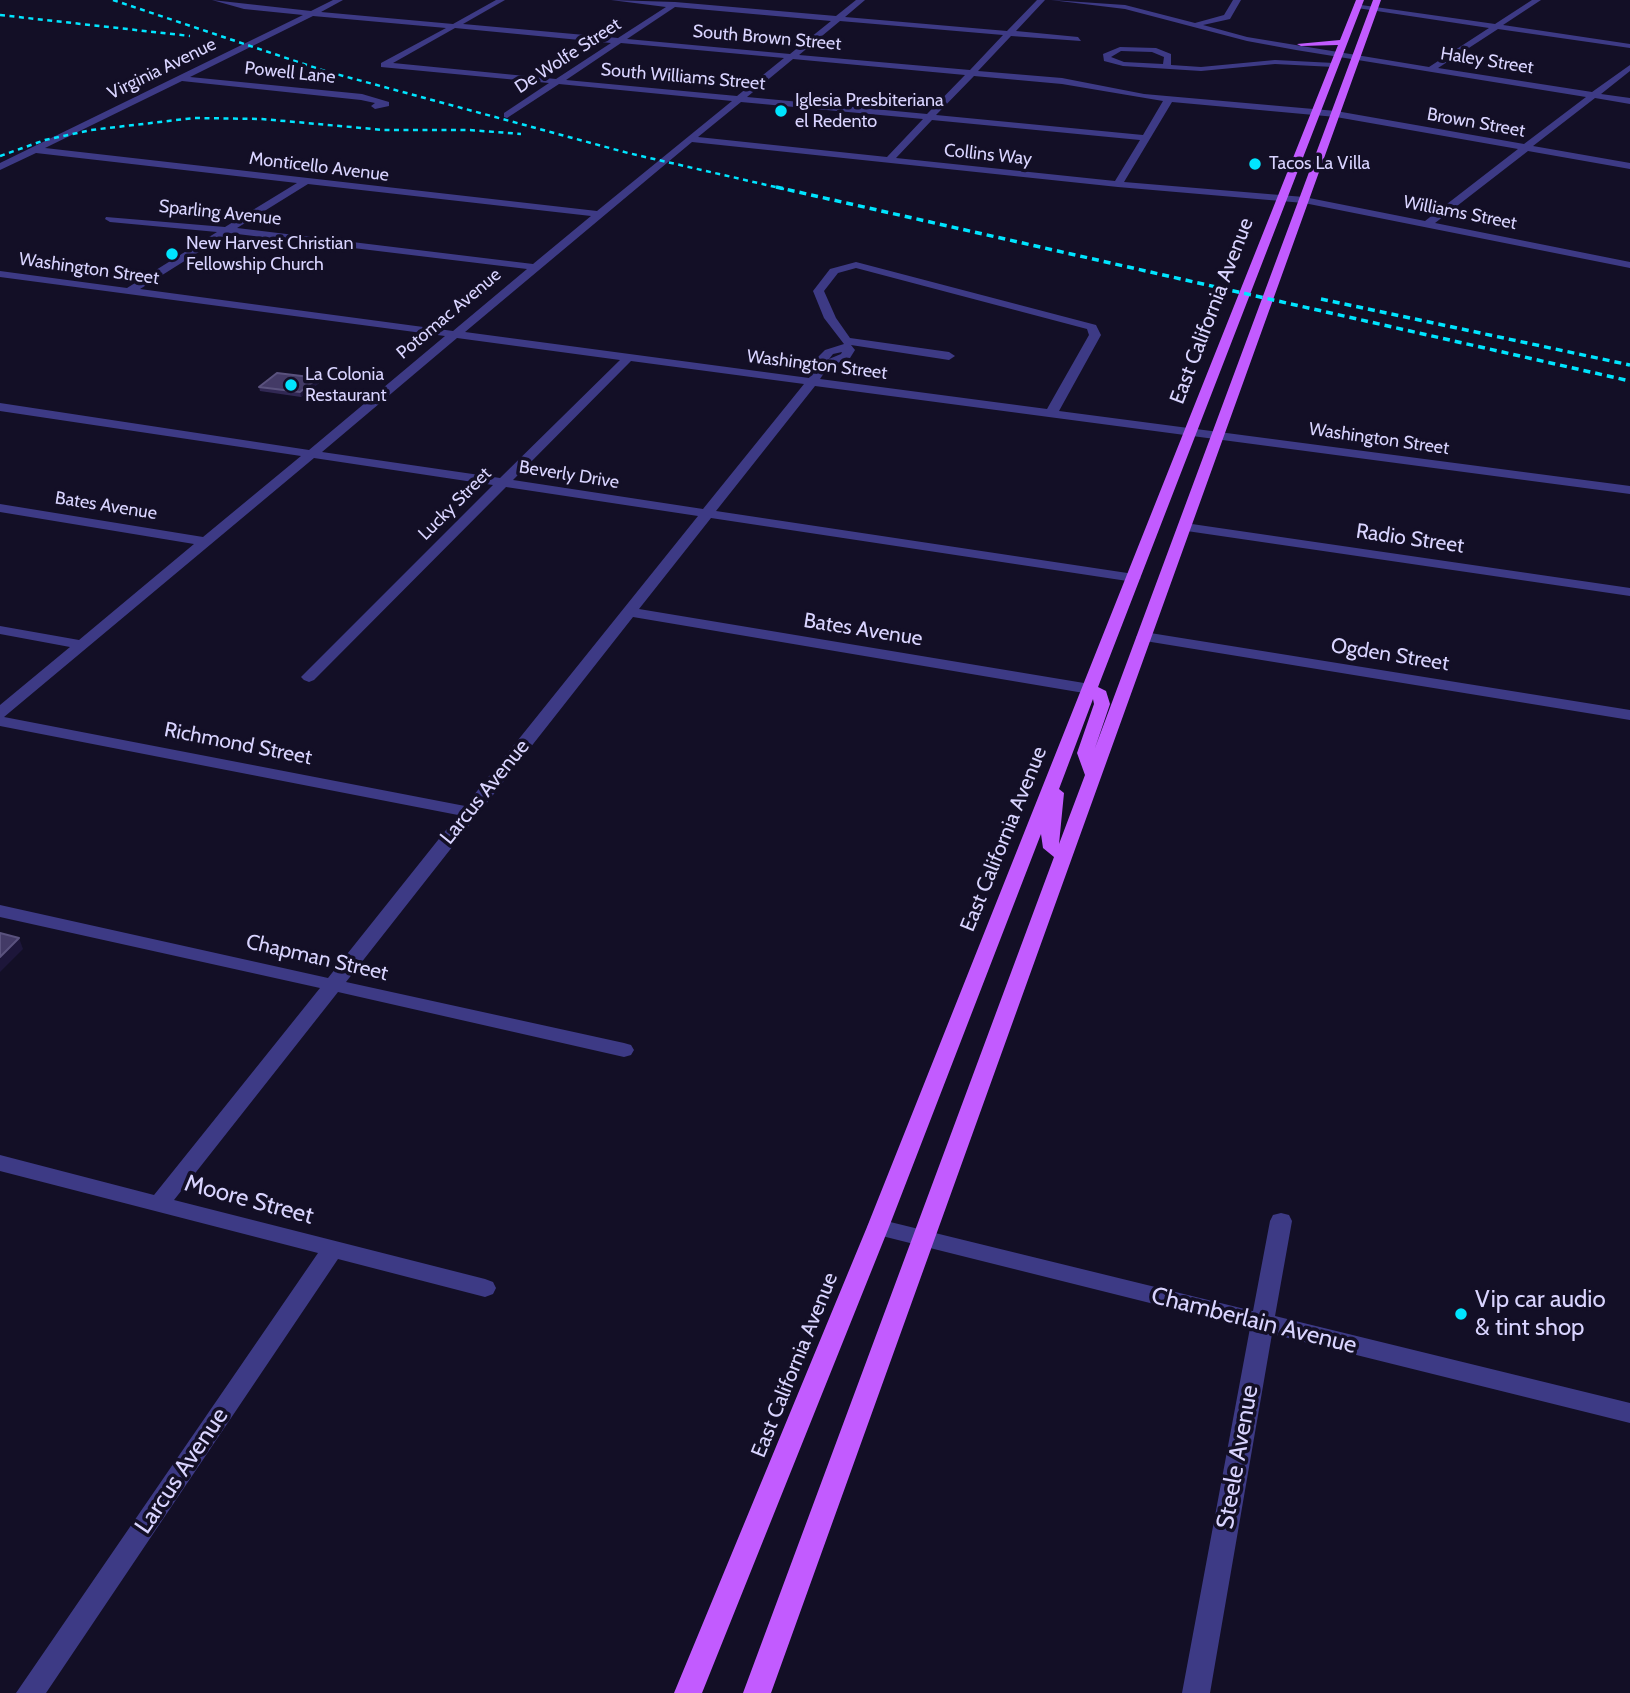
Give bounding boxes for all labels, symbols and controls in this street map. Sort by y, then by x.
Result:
street label: De Wolfe Street [511,14,625,98]
street label: South Brown Street [692,21,842,55]
street label: Virginia Avenue [104,33,220,105]
street label: Haley Street [1439,43,1535,79]
street label: Powell Lane [243,57,337,89]
street label: South Williams Street [600,59,766,95]
place label: Iglesia Presbiteriana el Redento [795,90,944,132]
marker: Iglesia Presbiteriana el Redento [773,103,789,119]
street label: Brown Street [1425,104,1527,142]
street label: Collins Way [943,140,1033,170]
street label: Monticello Avenue [248,148,390,186]
place label: Tacos La Villa [1269,153,1370,175]
marker: Tacos La Villa [1247,156,1263,172]
street label: Williams Street [1401,191,1519,235]
street label: Sparling Avenue [158,196,282,230]
street label: East California Avenue [1165,214,1259,408]
place label: New Harvest Christian Fellowship Church [186,233,353,276]
marker: New Harvest Christian Fellowship Church [164,246,180,262]
street label: Washington Street [18,248,160,290]
street label: Potomac Avenue [392,264,506,364]
street label: Washington Street [746,346,888,384]
place label: La Colonia Restaurant [305,364,387,406]
marker: La Colonia Restaurant [283,377,299,393]
street label: Washington Street [1308,418,1450,460]
street label: Beverly Drive [517,456,621,494]
street label: Lucky Street [414,463,496,545]
street label: Bates Avenue [53,487,159,525]
street label: Radio Street [1354,519,1466,559]
street label: Bates Avenue [802,608,924,652]
street label: Ogden Street [1329,633,1451,677]
street label: Richmond Street [162,717,314,771]
street label: Larcus Avenue [435,735,535,849]
street label: East California Avenue [955,743,1053,935]
street label: Chapman Street [244,929,390,987]
street label: Moore Street [181,1169,317,1231]
street label: East California Avenue [746,1269,844,1461]
street label: Chamberlain Avenue [1148,1282,1360,1360]
place label: Vip car audio & tint shop [1475,1286,1606,1342]
marker: Vip car audio & tint shop [1453,1306,1469,1322]
street label: Steele Avenue [1211,1383,1265,1531]
street label: Larcus Avenue [129,1403,235,1539]

